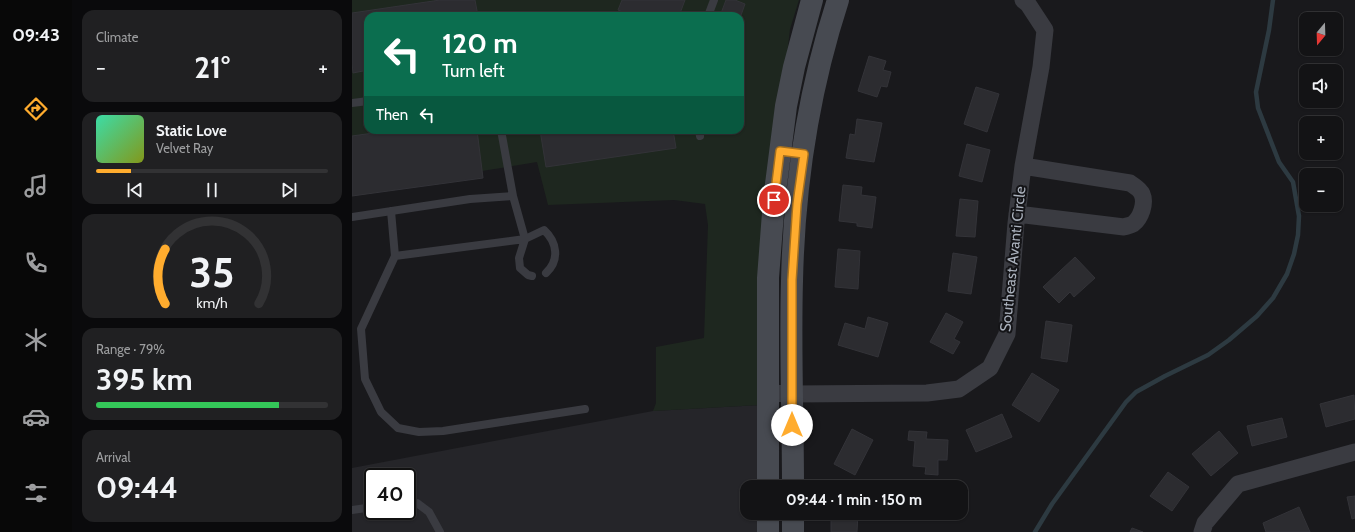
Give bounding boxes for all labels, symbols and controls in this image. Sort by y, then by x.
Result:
north arrow [1299,12,1343,56]
map controls [1299,12,1343,212]
text: 09:43 [12,24,60,46]
text: 120 m [442,26,518,60]
icon: left [376,28,428,80]
text: Climate [96,29,138,45]
text: 21° [194,49,230,86]
text: − [96,54,106,81]
text: + [318,54,328,81]
text: Turn left [442,60,505,82]
button: sound [1299,64,1343,108]
icon: directions [22,95,50,123]
icon: left [416,104,438,126]
text: Then [376,106,408,124]
button: + [1299,116,1343,160]
text: Static Love [156,122,227,140]
text: Velvet Ray [156,140,213,156]
button: − [1299,168,1343,212]
icon: music [22,172,50,200]
icon: previous [124,179,146,201]
icon: pause [201,179,223,201]
icon: next [278,179,300,201]
pin [757,183,791,217]
street label: Southeast Avanti Circle [996,185,1030,333]
icon: arrive [763,189,785,211]
text: 35 [190,247,234,297]
icon: phone [22,249,50,277]
text: km/h [196,294,228,312]
icon: climate [22,326,50,354]
text: Range · 79% [96,341,165,357]
text: 395 km [96,361,193,398]
icon: car [22,403,50,431]
position arrow [771,404,813,446]
text: Arrival [96,449,131,465]
speed limit sign: 40 [364,468,416,520]
text: 09:44 [96,469,178,506]
icon: filters [22,479,50,507]
text: 09:44 · 1 min · 150 m [786,491,922,509]

